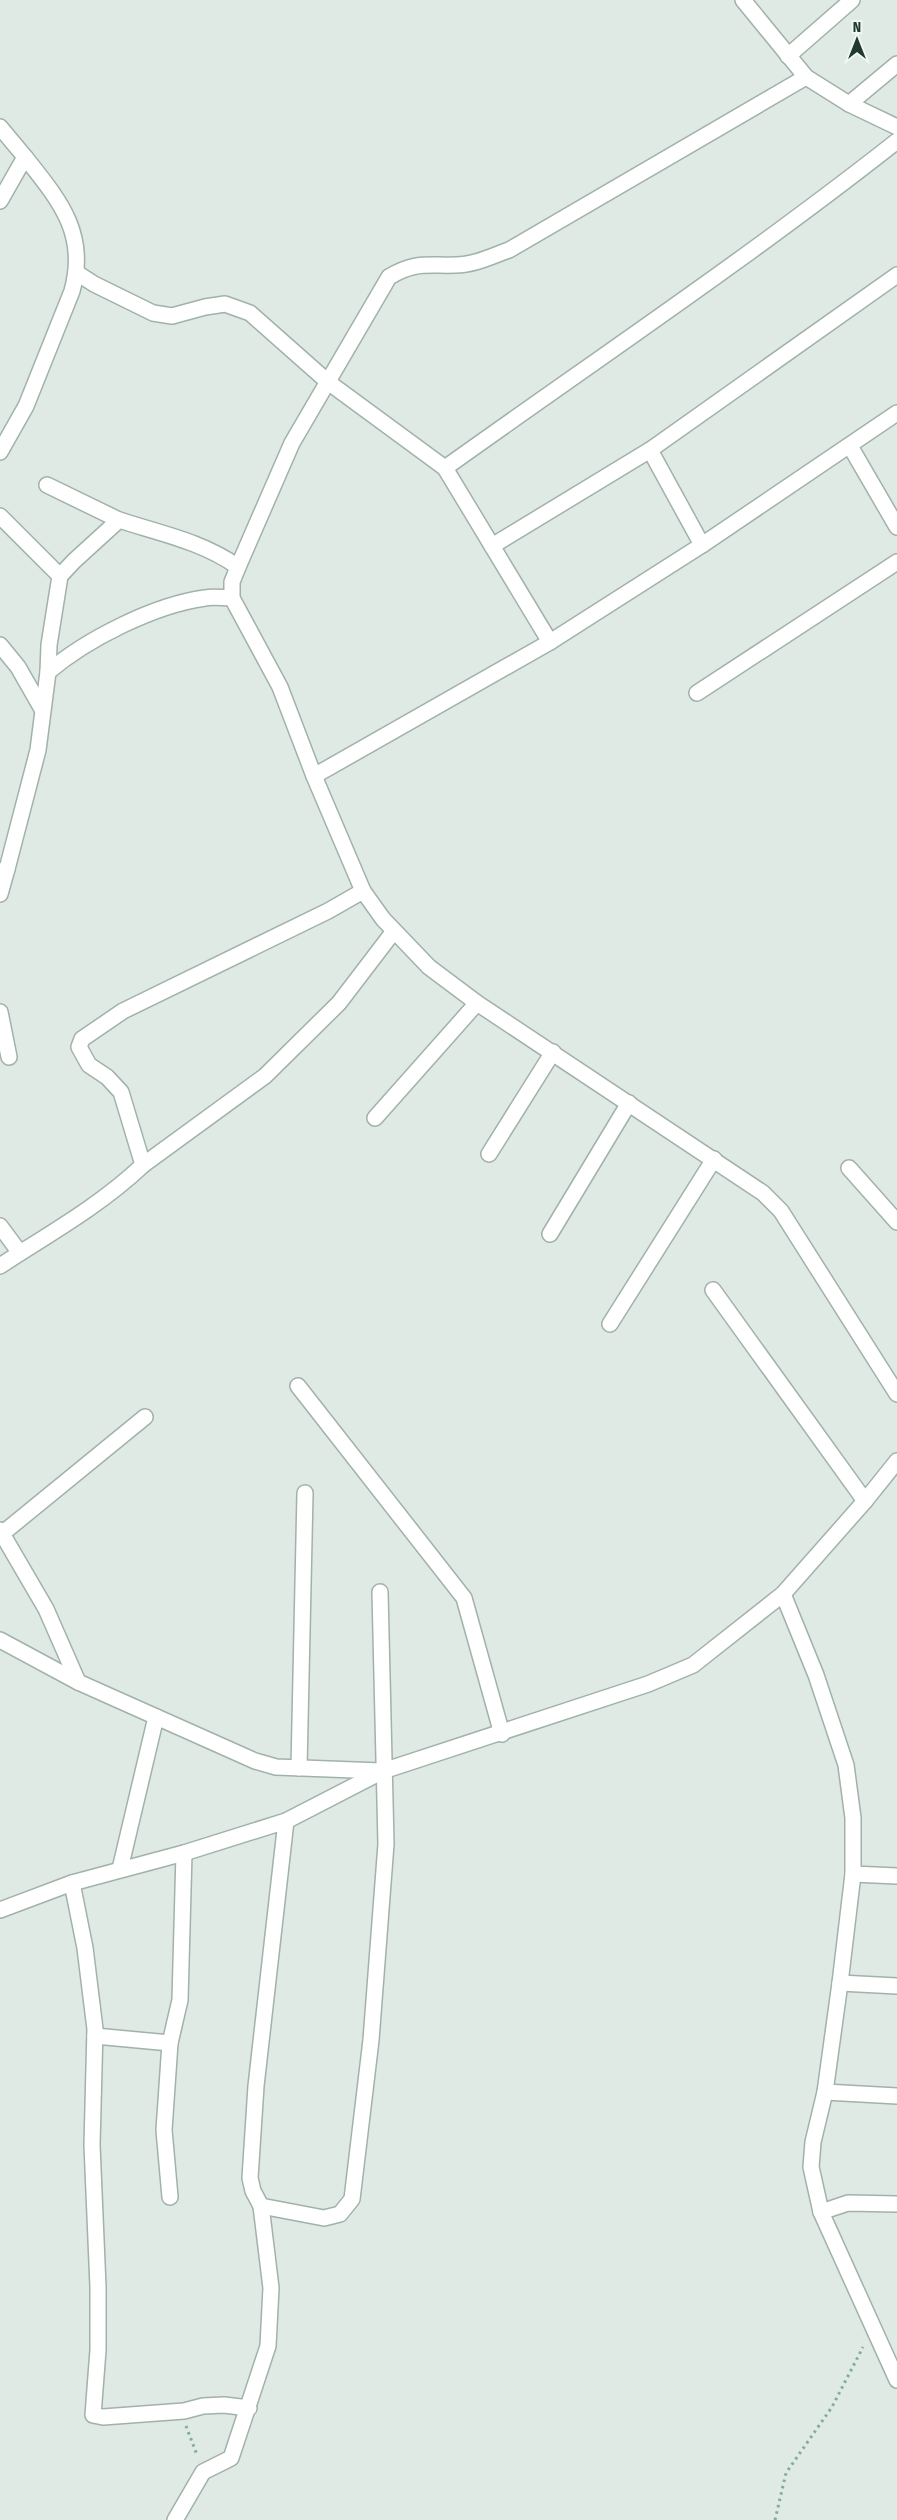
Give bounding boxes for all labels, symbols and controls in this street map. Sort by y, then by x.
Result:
north arrow [832,15,882,65]
text: N [853,19,861,36]

